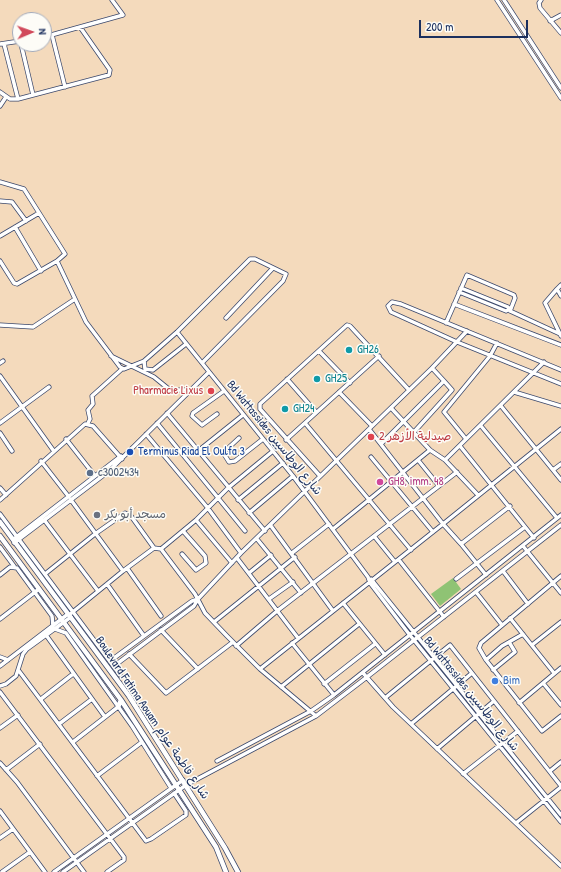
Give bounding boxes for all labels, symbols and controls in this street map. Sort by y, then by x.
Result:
north arrow [12,12,52,52]
scale bar [421,12,530,38]
text: 200 m [426,18,453,35]
text: N [36,28,50,35]
place label: GH26 [357,343,379,357]
marker: GH26 [344,345,354,355]
place label: GH25 [325,372,347,386]
marker: GH25 [312,374,322,384]
street label: Bd Wattassides شارع الوطاسيين [223,378,325,498]
place label: Pharmacie Lixus [133,384,203,398]
marker: Pharmacie Lixus [206,386,216,396]
place label: GH24 [293,402,314,416]
marker: GH24 [280,404,290,414]
place label: صيدلية الأزهر 2 [379,430,451,444]
marker: صيدلية الأزهر 2 [366,432,376,442]
place label: Terminus Riad El Oulfa 3 [138,445,245,459]
marker: Terminus Riad El Oulfa 3 [125,447,135,457]
place label: c3002434 [98,466,139,480]
marker: c3002434 [85,468,95,478]
place label: GH8, imm. 48 [388,475,444,489]
marker: GH8, imm. 48 [375,477,385,487]
place label: مسجد أبو بكر [105,508,166,522]
marker: مسجد أبو بكر [92,510,102,520]
street label: Boulevard Fatima Aouam شارع فاطمة عوام [92,634,212,802]
street label: Bd Wattassides شارع الوطاسيين [420,634,522,754]
place label: Bim [503,674,520,688]
marker: Bim [490,676,500,686]

